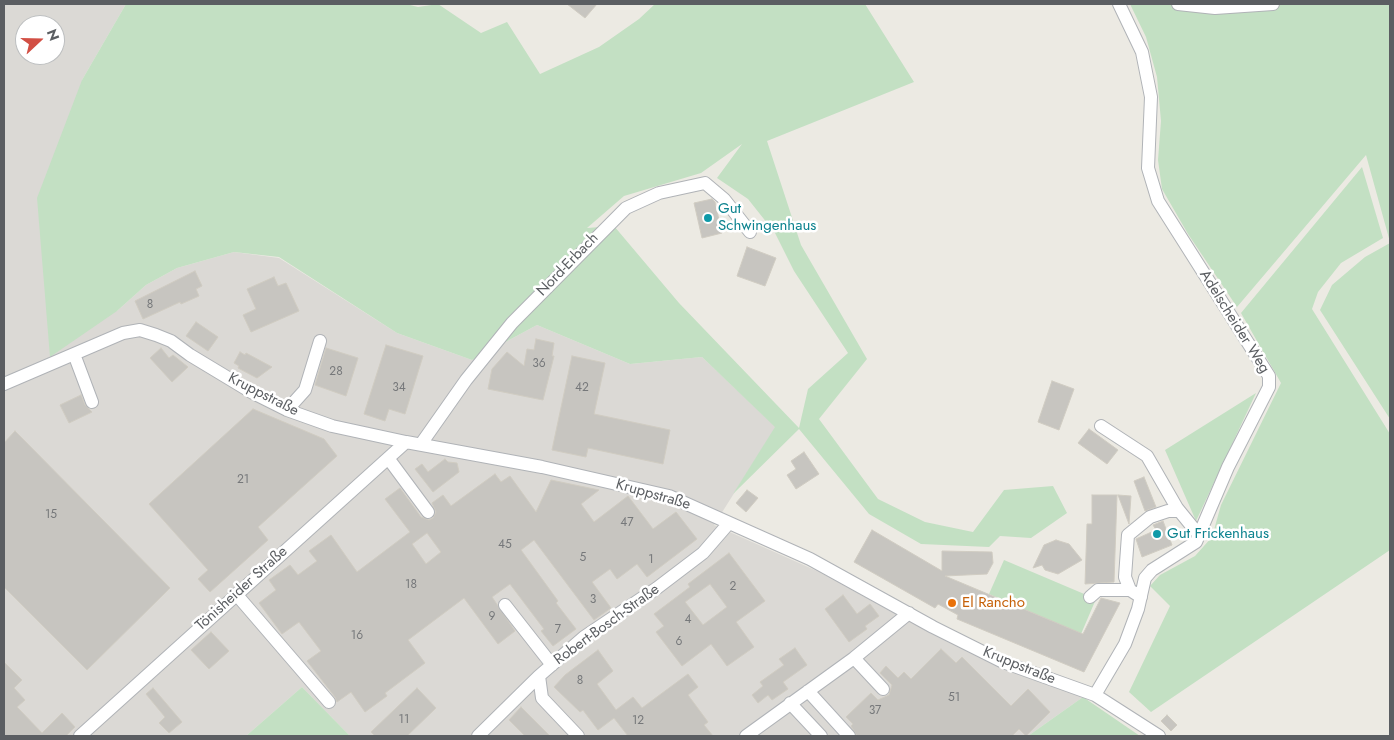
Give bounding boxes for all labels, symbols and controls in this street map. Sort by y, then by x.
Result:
north arrow [15,15,65,65]
text: N [42,26,64,44]
place label: Gut Schwingenhaus [718,200,816,235]
marker: Gut Schwingenhaus [702,212,714,224]
street label: Nord-Erbach [533,230,603,300]
street label: Adelscheider Weg [1195,267,1273,377]
house number: 8 [147,298,153,312]
house number: 36 [532,357,546,371]
house number: 28 [329,365,343,379]
street label: Kruppstraße [225,370,301,420]
house number: 34 [392,381,406,395]
house number: 42 [575,381,589,395]
house number: 21 [237,473,249,487]
street label: Kruppstraße [614,476,692,514]
house number: 15 [45,508,57,522]
house number: 47 [620,516,634,530]
place label: Gut Frickenhaus [1167,525,1269,543]
marker: Gut Frickenhaus [1151,528,1163,540]
house number: 45 [498,538,512,552]
street label: Tönisheider Straße [192,543,292,635]
house number: 5 [580,551,586,565]
house number: 1 [648,553,654,567]
house number: 18 [405,578,417,592]
house number: 2 [730,580,736,594]
street label: Robert-Bosch-Straße [551,581,663,669]
house number: 3 [590,593,596,607]
place label: El Rancho [962,594,1025,612]
marker: El Rancho [946,597,958,609]
house number: 9 [489,610,495,624]
house number: 4 [685,613,691,627]
house number: 7 [555,623,561,637]
house number: 16 [351,629,363,643]
house number: 6 [676,635,682,649]
street label: Kruppstraße [980,643,1058,689]
house number: 8 [577,674,583,688]
house number: 51 [948,691,960,705]
house number: 37 [869,704,881,718]
house number: 11 [399,713,409,727]
house number: 12 [632,714,644,728]

